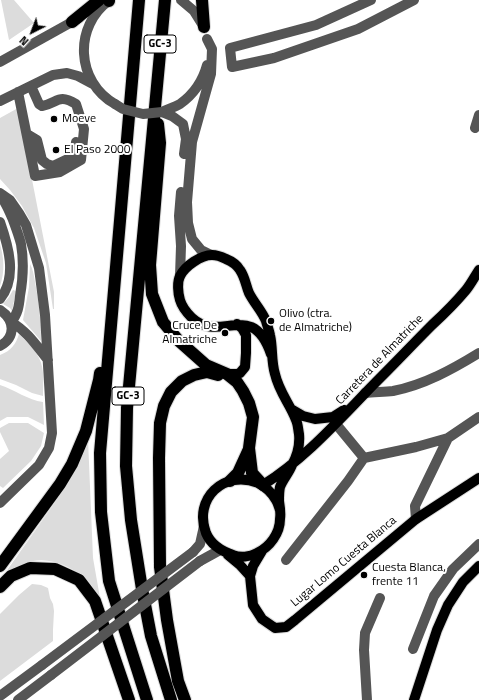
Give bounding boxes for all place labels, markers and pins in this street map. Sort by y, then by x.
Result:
place label: Moeve [62,112,96,126]
marker: Moeve [49,114,59,124]
place label: El Paso 2000 [64,143,131,157]
marker: El Paso 2000 [51,145,61,155]
place label: Olivo (ctra. de Almatriche) [279,307,352,335]
marker: Olivo (ctra. de Almatriche) [266,316,276,326]
place label: Cruce De Almatriche [162,319,217,347]
marker: Cruce De Almatriche [220,328,230,338]
place label: Cuesta Blanca, frente 11 [372,561,446,589]
marker: Cuesta Blanca, frente 11 [359,570,369,580]

